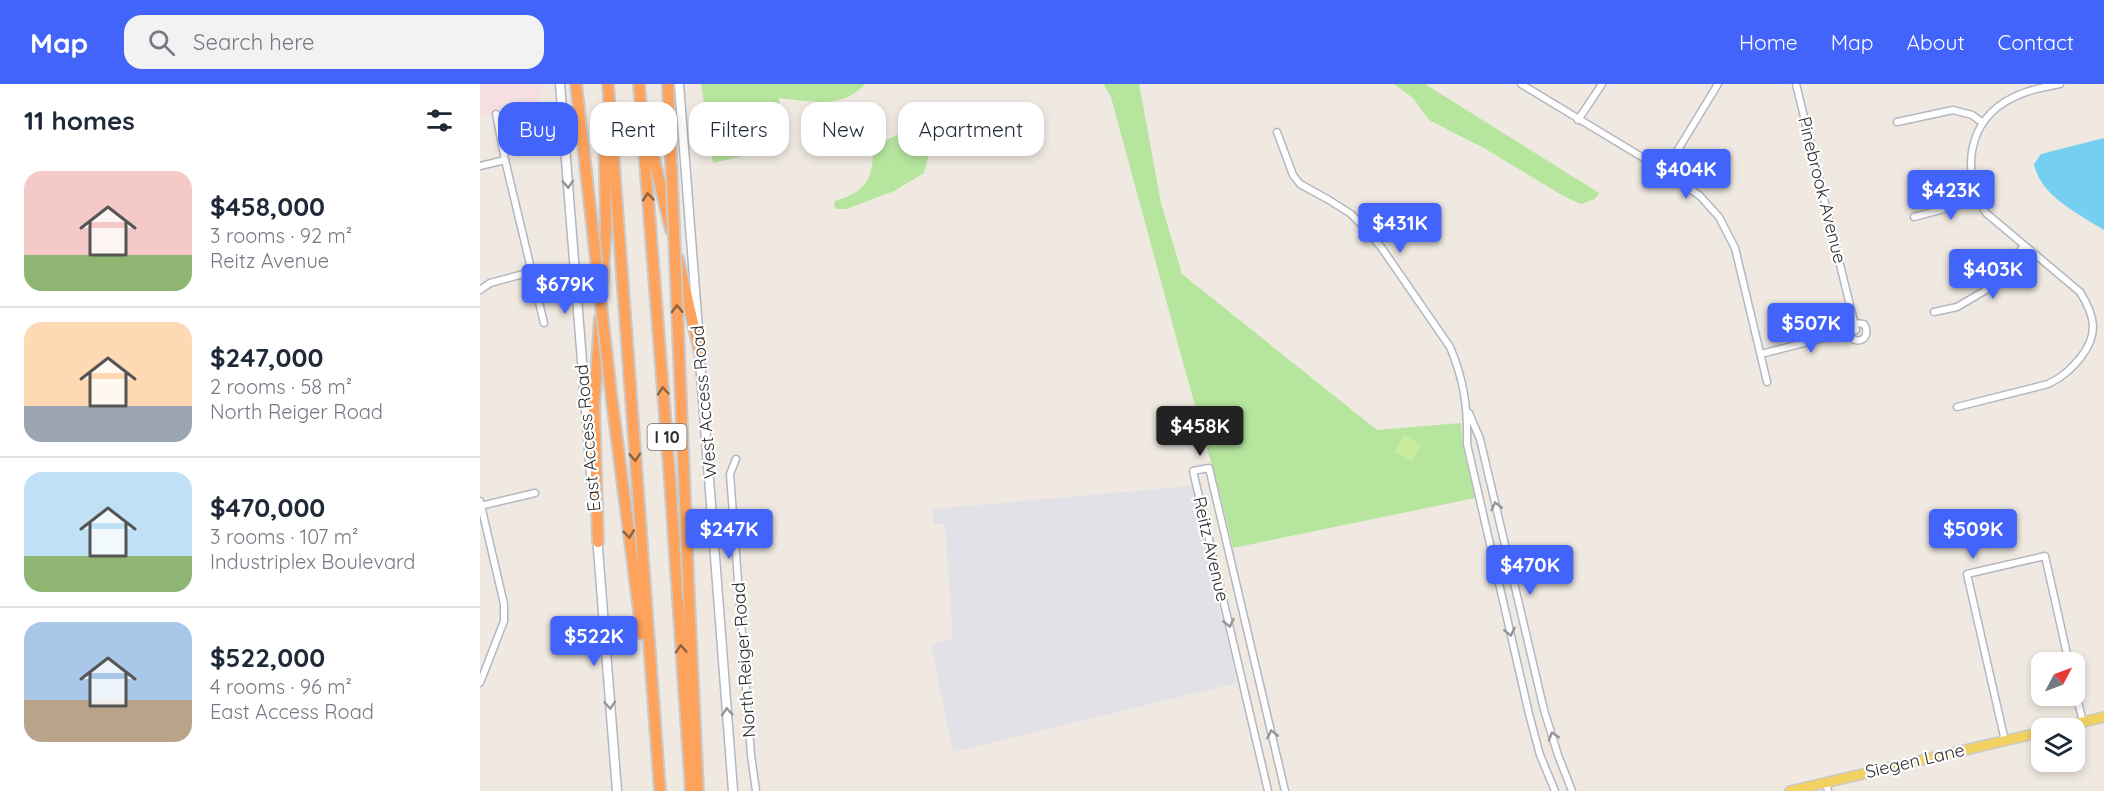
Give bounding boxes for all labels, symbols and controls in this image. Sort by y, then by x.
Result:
search box [124,15,544,69]
text: Map [30,25,88,60]
icon: search [145,26,178,59]
text: Search here [193,28,315,56]
text: Home [1739,29,1798,55]
text: Map [1831,29,1874,55]
text: About [1907,29,1965,55]
text: Contact [1998,29,2074,55]
chip: Buy [498,102,578,156]
chip: Rent [590,102,677,156]
chip: Filters [689,102,789,156]
chip: New [801,102,886,156]
chip: Apartment [898,102,1044,156]
text: 11 homes [24,104,135,137]
icon: filters [423,104,456,137]
street label: Pinebrook Avenue [1793,114,1852,266]
pin: $404K [1644,149,1728,200]
text: $404K [1656,156,1716,181]
pin: $423K [1909,170,1993,221]
text: $423K [1922,177,1980,202]
one-way arrow [561,180,574,189]
text: $458,000 [210,190,325,223]
one-way arrow [642,193,655,202]
icon: home [72,195,144,267]
pin: $431K [1358,203,1442,254]
text: $431K [1372,210,1428,235]
text: 3 rooms · 92 m² [210,223,352,248]
text: Reitz Avenue [210,248,329,273]
pin: $403K [1951,249,2035,300]
text: $403K [1963,256,2023,281]
pin: $679K [523,264,607,315]
text: $679K [536,271,594,296]
pin: $507K [1769,303,1853,354]
one-way arrow [671,305,684,314]
text: $507K [1781,310,1841,335]
street label: West Access Road [685,324,722,480]
text: $247,000 [210,341,323,374]
icon: home [72,346,144,418]
street label: East Access Road [570,364,605,513]
text: 2 rooms · 58 m² [210,374,352,399]
one-way arrow [657,387,670,396]
text: North Reiger Road [210,399,383,424]
pin: $458K [1158,406,1242,457]
text: $458K [1170,413,1230,438]
road number: I 10 [648,424,687,450]
one-way arrow [628,452,641,461]
text: $470,000 [210,491,325,524]
street label: Reitz Avenue [1188,494,1235,604]
icon: home [72,496,144,568]
one-way arrow [1490,501,1503,511]
pin: $247K [687,509,771,560]
pin: $509K [1931,509,2015,560]
text: $247K [700,516,758,541]
text: $509K [1943,516,2003,541]
text: 3 rooms · 107 m² [210,524,358,549]
one-way arrow [622,530,634,539]
pin: $470K [1488,545,1572,596]
text: Industriplex Boulevard [210,549,415,574]
text: $470K [1500,552,1560,577]
street label: North Reiger Road [727,582,760,738]
pin: $522K [552,616,636,667]
one-way arrow [1222,618,1235,628]
text: $522K [564,623,624,648]
one-way arrow [1503,626,1516,636]
text: $522,000 [210,641,325,674]
one-way arrow [675,644,688,653]
icon: home [72,646,144,718]
north arrow [2031,652,2085,706]
map controls [2031,652,2085,772]
text: 4 rooms · 96 m² [210,674,352,699]
text: East Access Road [210,699,374,724]
one-way arrow [604,701,617,710]
one-way arrow [721,707,734,716]
button: layers [2031,718,2085,772]
one-way arrow [1266,729,1279,739]
one-way arrow [1547,731,1560,742]
street label: Siegen Lane [1863,738,1967,783]

